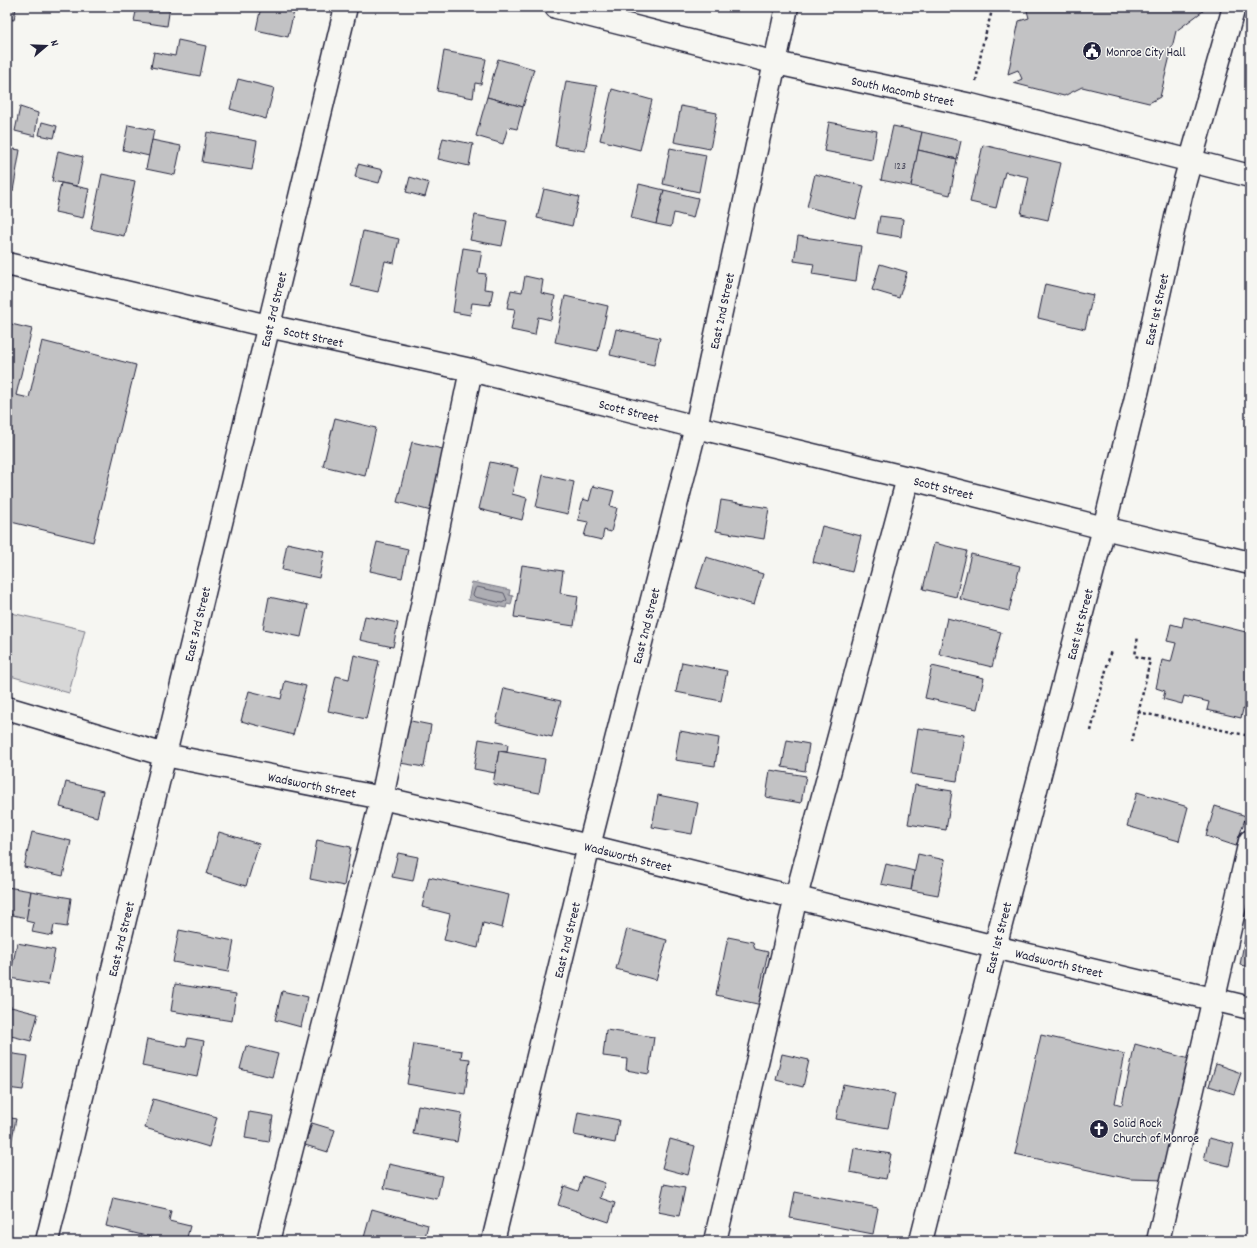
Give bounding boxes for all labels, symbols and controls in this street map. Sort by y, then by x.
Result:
north arrow [26,26,66,66]
text: N [45,38,62,49]
public building icon: Monroe City Hall [1081,40,1103,62]
place label: Monroe City Hall [1106,44,1186,63]
street label: South Macomb Street [849,72,956,113]
house number: 123 [894,159,906,175]
street label: East 3rd Street [257,270,294,349]
street label: East 2nd Street [706,271,741,351]
street label: East 1st Street [1141,272,1175,347]
street label: Scott Street [281,323,345,354]
street label: Scott Street [597,396,661,429]
street label: Scott Street [911,473,975,506]
street label: East 3rd Street [181,585,217,664]
street label: East 2nd Street [629,586,667,666]
street label: East 1st Street [1063,587,1100,662]
street label: Wadsworth Street [266,769,358,805]
street label: Wadsworth Street [582,838,674,878]
street label: East 3rd Street [104,900,141,979]
street label: East 2nd Street [550,900,587,980]
street label: East 1st Street [982,900,1018,976]
street label: Wadsworth Street [1013,945,1105,985]
place label: Solid Rock Church of Monroe [1113,1115,1199,1149]
church icon: Solid Rock Church of Monroe [1088,1118,1110,1140]

